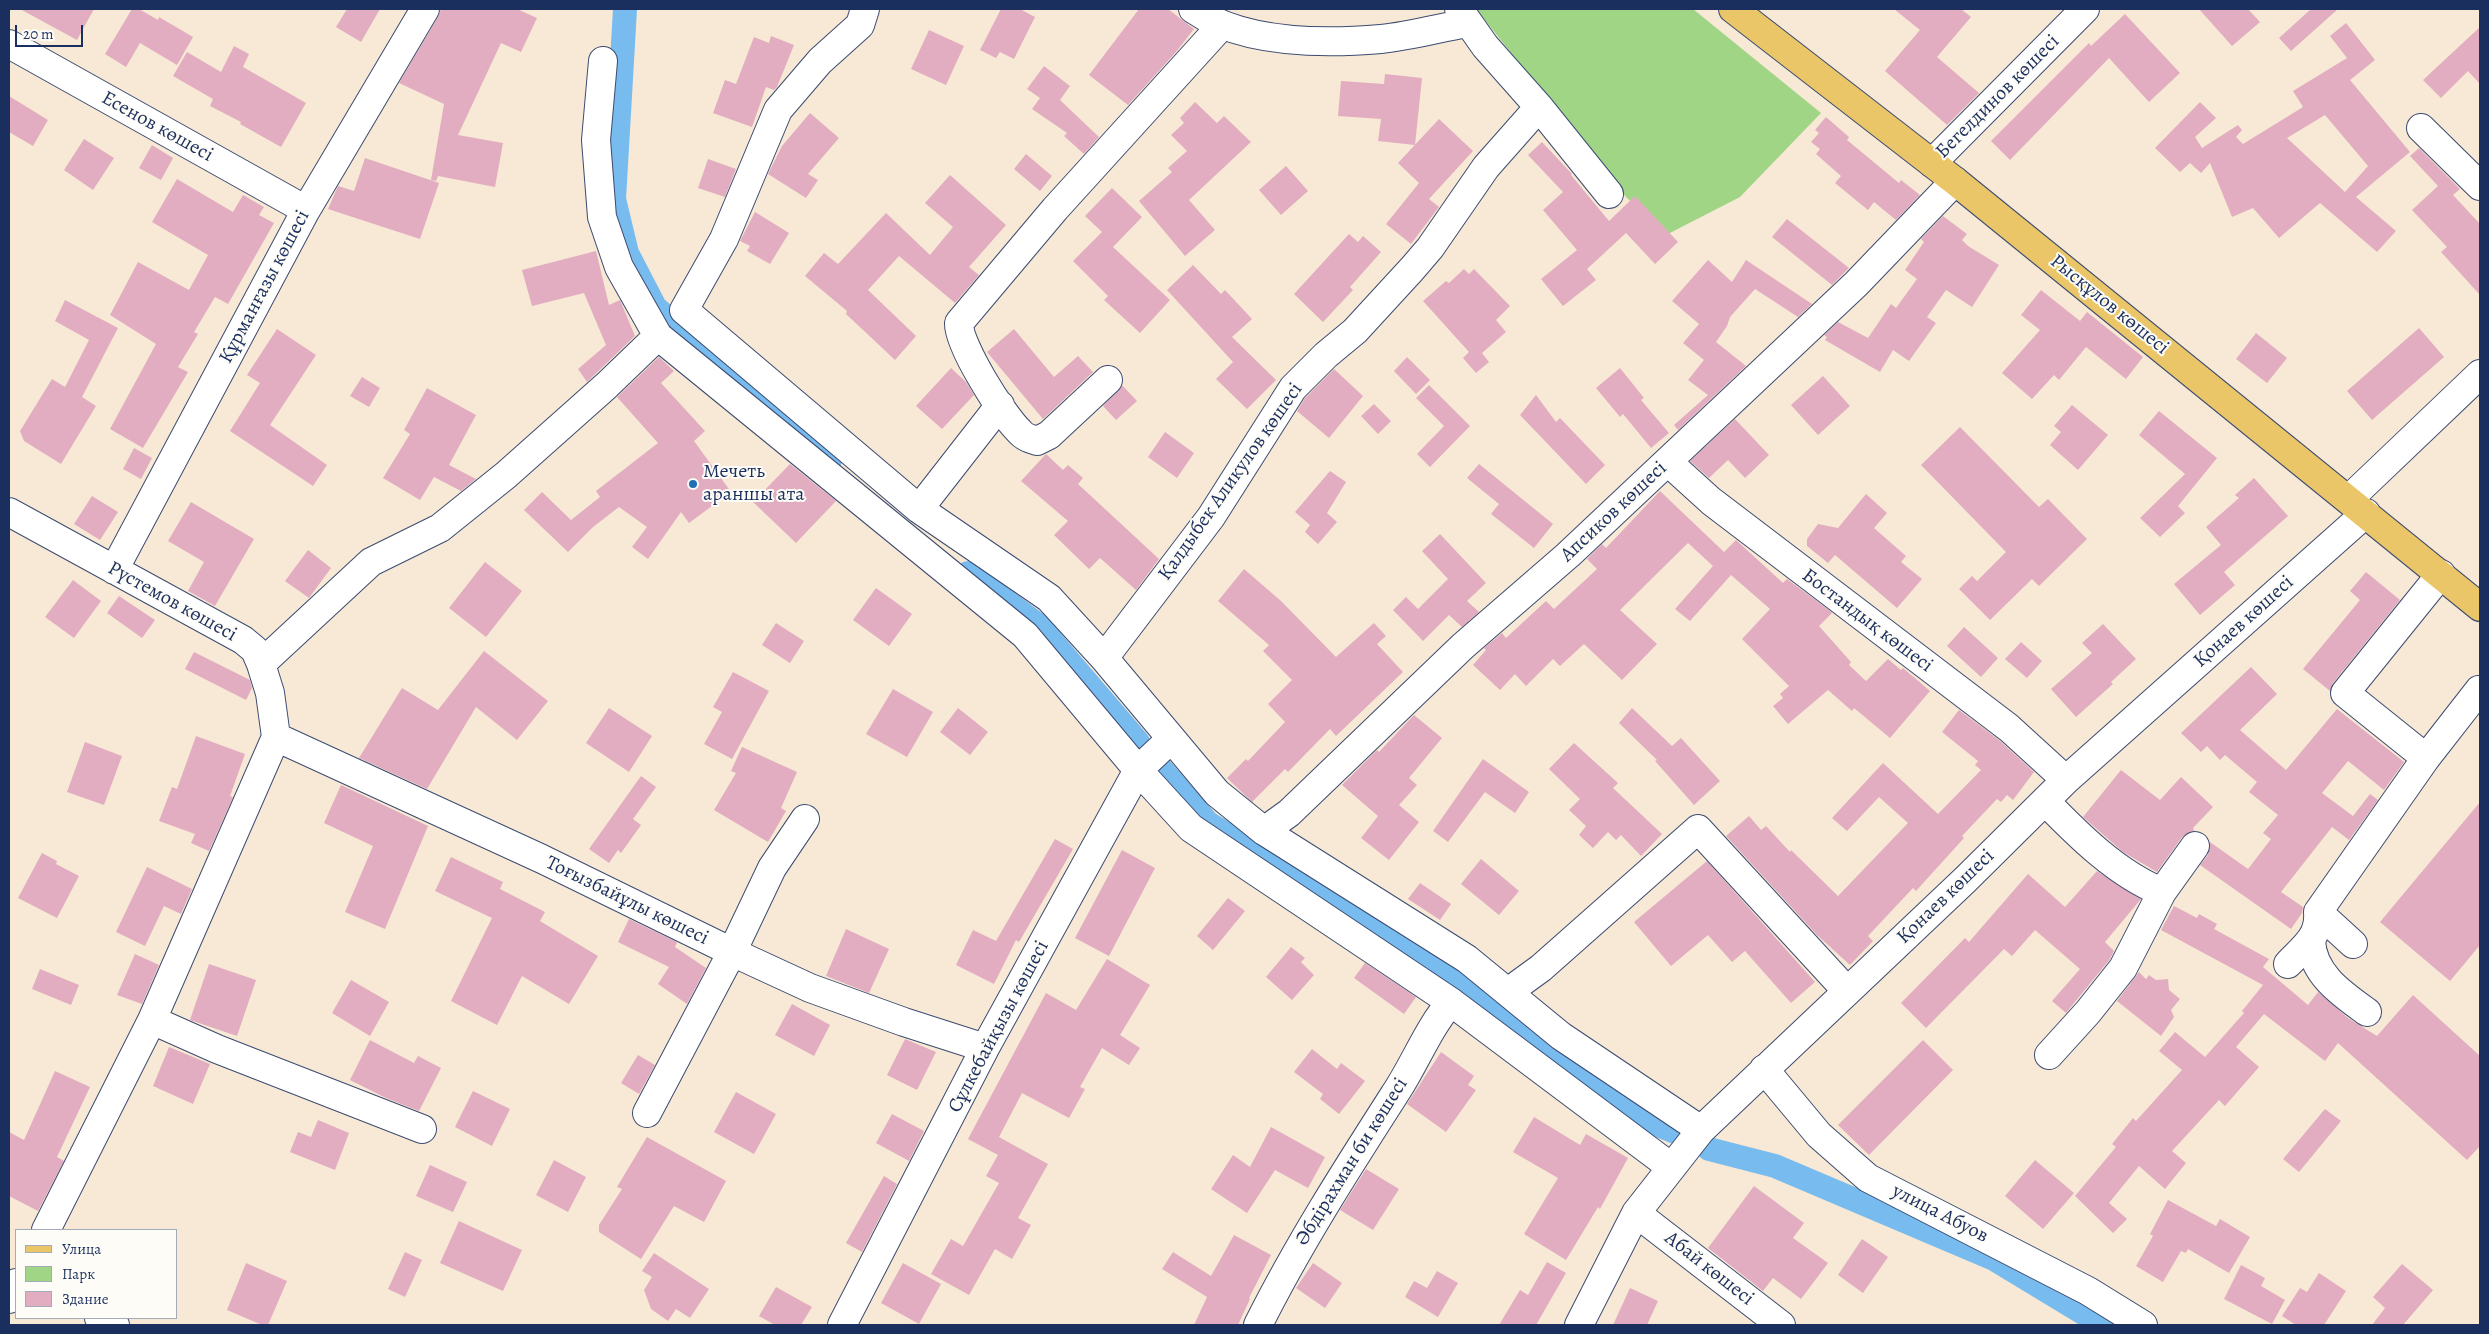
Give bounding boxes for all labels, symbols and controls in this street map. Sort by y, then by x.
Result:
scale bar [18,15,85,47]
text: 20 m [23,24,54,44]
street label: Бегелдинов көшесі [1931,30,2065,164]
street label: Есенов көшесі [97,86,217,168]
street label: Құрманғазы көшесі [215,206,315,368]
street label: Рысқұлов көшесі [2045,250,2173,360]
street label: Қалдыбек Аликулов көшесі [1154,379,1308,585]
street label: Апсиков көшесі [1556,457,1672,567]
place label: Мечеть араншы ата [703,460,805,507]
marker: Мечеть араншы ата [687,478,699,490]
street label: Рүстемов көшесі [103,557,241,647]
street label: Бостандық көшесі [1797,564,1937,678]
street label: Қонаев көшесі [2189,571,2299,673]
street label: Қонаев көшесі [1892,845,2000,949]
street label: Тоғызбайұлы көшесі [542,851,712,951]
street label: Сұлкебайқызы көшесі [943,937,1055,1117]
street label: Әбдірахман би көшесі [1291,1074,1413,1250]
street label: улица Абуов [1888,1179,1992,1249]
street label: Абай көшесі [1660,1227,1758,1311]
legend [15,1229,178,1319]
text: Улица [62,1239,101,1259]
text: Парк [62,1264,95,1284]
text: Здание [62,1289,109,1309]

